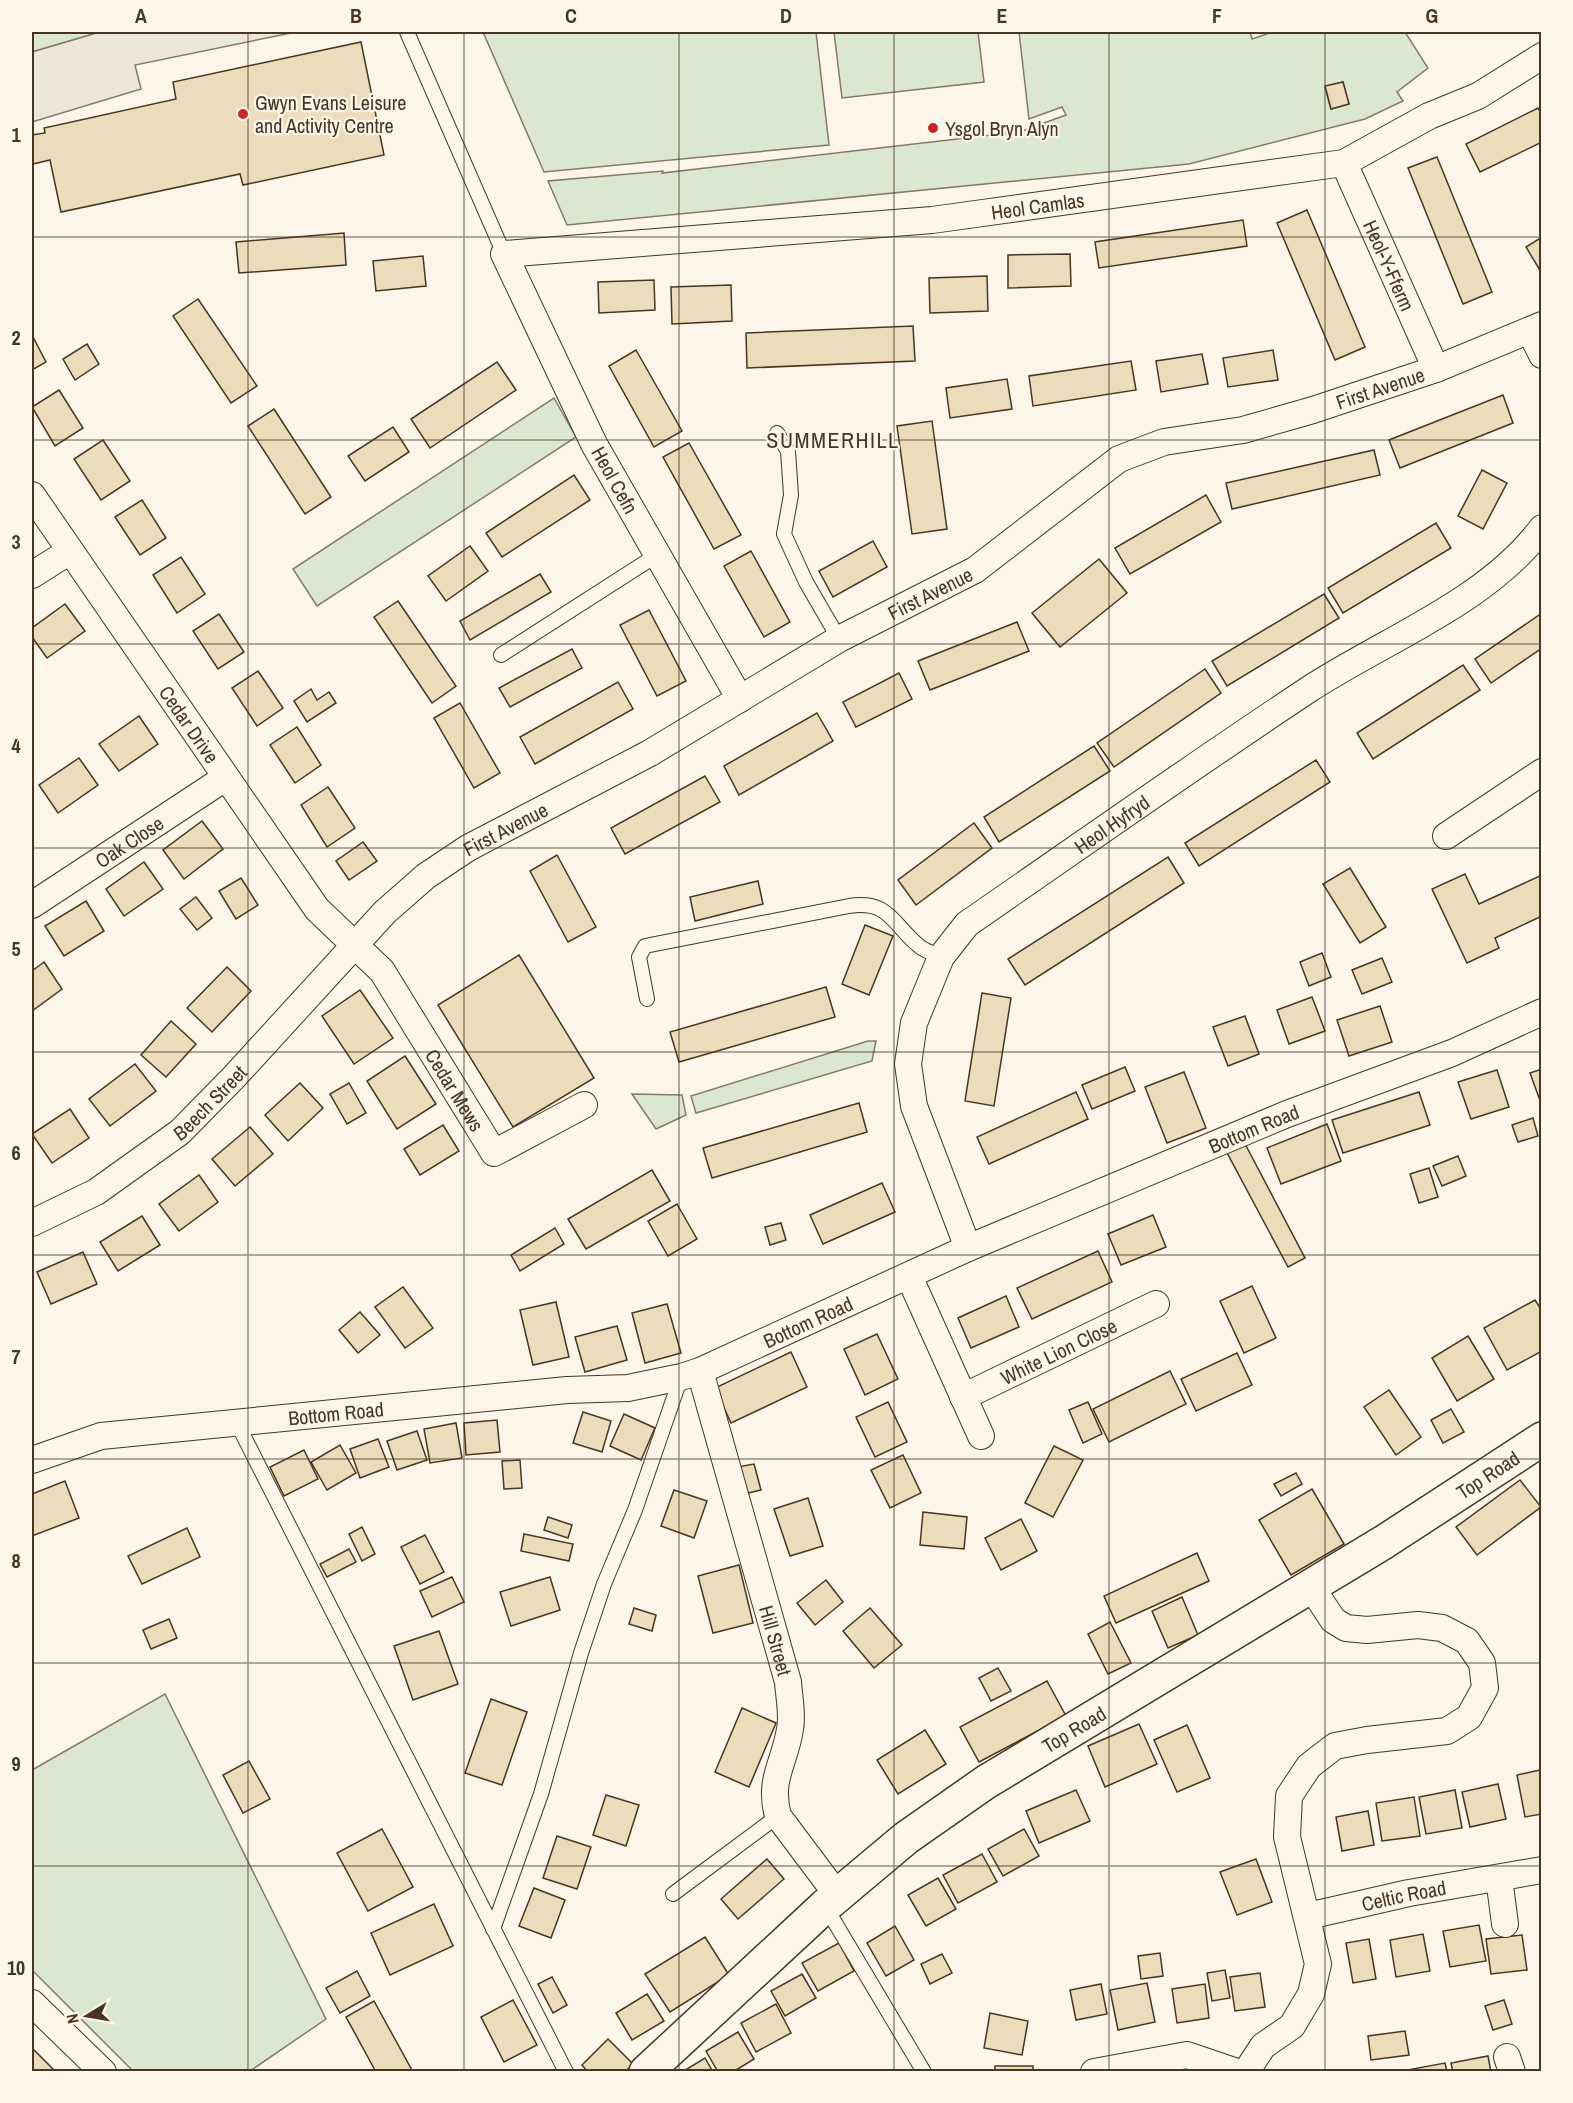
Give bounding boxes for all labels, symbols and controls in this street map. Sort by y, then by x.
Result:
text: A [135,2,147,29]
text: B [350,2,362,29]
text: C [565,2,577,29]
text: D [780,2,792,29]
text: E [997,2,1008,29]
text: F [1212,2,1222,29]
text: G [1426,2,1438,29]
place label: Gwyn Evans Leisure and Activity Centre [255,89,406,139]
marker: Gwyn Evans Leisure and Activity Centre [236,107,250,121]
place label: Ysgol Bryn Alyn [945,115,1059,142]
text: 1 [11,121,21,148]
marker: Ysgol Bryn Alyn [926,121,940,135]
street label: Heol Camlas [989,186,1086,225]
street label: Heol-Y-Fferm [1358,215,1422,315]
text: 2 [11,324,21,351]
street label: First Avenue [1332,360,1428,415]
district label: SUMMERHILL [766,425,900,455]
street label: Heol Cefn [586,442,644,518]
text: 3 [11,528,21,555]
street label: First Avenue [883,560,977,626]
street label: Cedar Drive [153,680,226,768]
text: 4 [11,732,21,759]
street label: Heol Hyfryd [1069,788,1154,859]
street label: First Avenue [458,795,552,862]
street label: Oak Close [89,809,168,874]
text: 5 [11,935,21,962]
street label: Cedar Mews [420,1044,491,1136]
street label: Beech Street [167,1059,252,1146]
street label: Bottom Road [1204,1097,1303,1159]
text: 6 [11,1139,21,1166]
street label: Bottom Road [759,1289,857,1354]
street label: White Lion Close [996,1312,1121,1390]
text: 7 [11,1343,21,1370]
street label: Bottom Road [287,1395,385,1431]
street label: Top Road [1451,1444,1524,1505]
text: 8 [11,1547,21,1574]
street label: Hill Street [753,1602,799,1679]
street label: Top Road [1037,1699,1111,1759]
text: 9 [11,1750,21,1777]
street label: Celtic Road [1359,1873,1448,1917]
text: 10 [7,1954,25,1981]
north arrow [57,1986,117,2046]
text: N [61,2012,84,2026]

